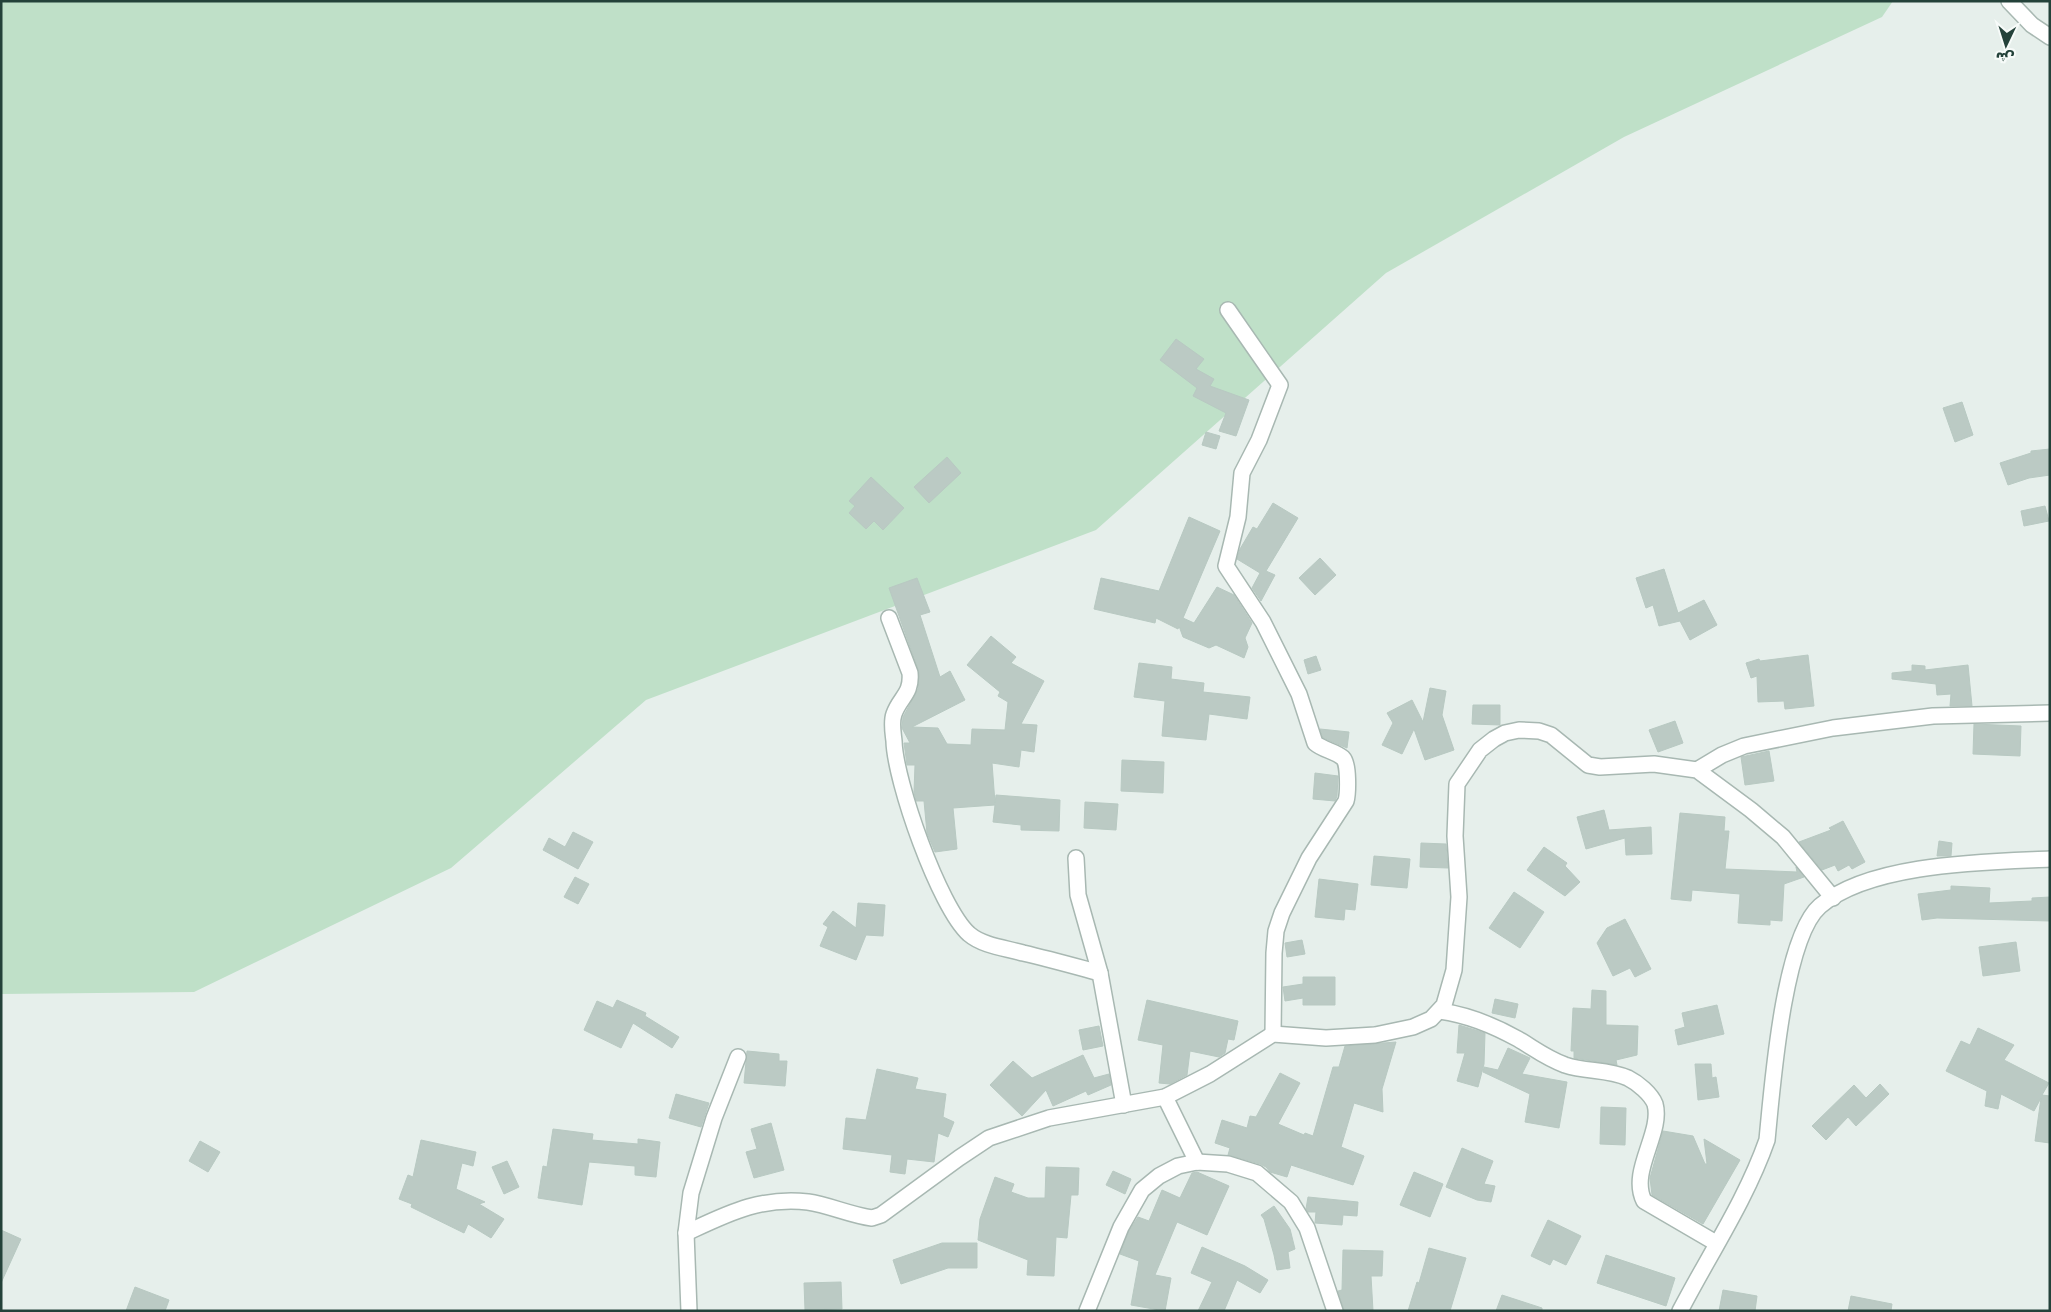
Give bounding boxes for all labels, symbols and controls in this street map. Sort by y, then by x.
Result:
north arrow [1981,20,2031,70]
text: ش [1995,49,2015,67]

